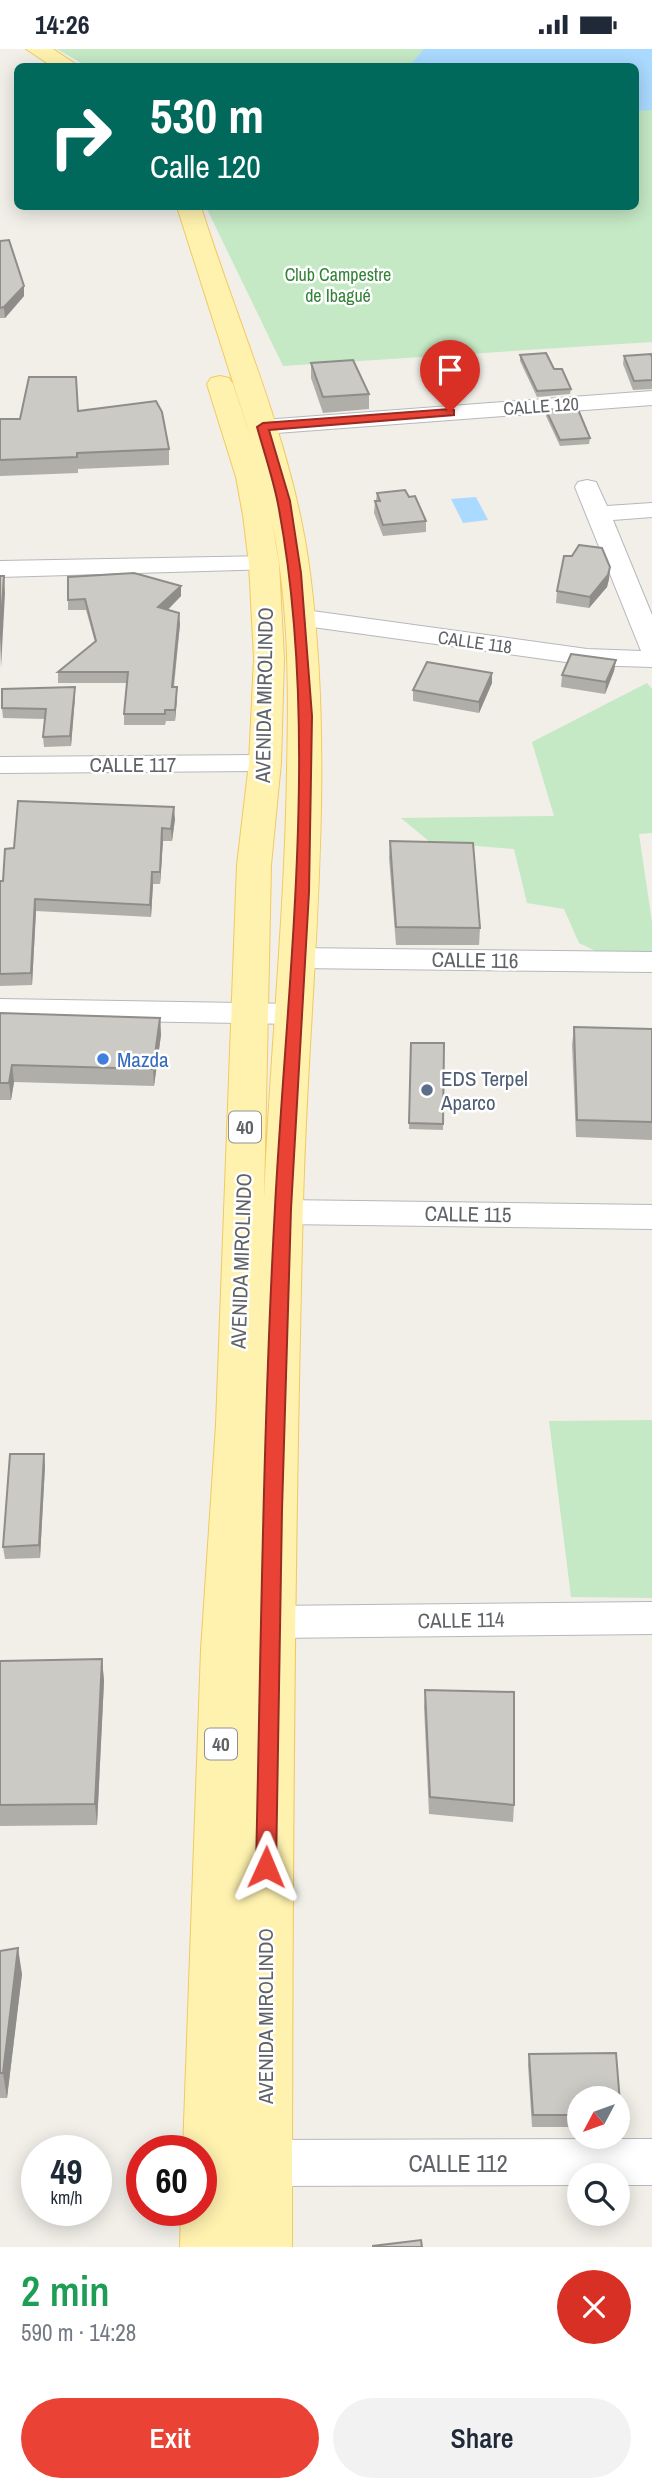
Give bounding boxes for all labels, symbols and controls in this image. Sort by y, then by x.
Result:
text: 14:26 [35,7,90,42]
text: 530 m [150,82,264,148]
icon: right [35,91,126,182]
text: Calle 120 [150,145,261,188]
park label: Club Campestre de Ibagué [285,262,391,308]
pin [420,340,480,412]
icon: arrive [431,351,469,389]
street label: CALLE 120 [502,391,580,421]
street label: AVENIDA MIROLINDO [248,607,280,784]
street label: CALLE 118 [436,624,514,660]
street label: CALLE 117 [90,750,176,779]
street label: CALLE 116 [431,945,519,975]
place label: Mazda [117,1045,169,1074]
marker: Mazda [95,1051,111,1067]
place label: EDS Terpel Aparco [440,1064,528,1117]
marker: EDS Terpel Aparco [419,1082,435,1098]
road number: 40 [229,1111,261,1143]
street label: AVENIDA MIROLINDO [223,1173,259,1350]
street label: CALLE 115 [424,1199,512,1229]
street label: CALLE 114 [417,1605,505,1635]
road number: 40 [205,1729,237,1759]
position arrow [229,1830,303,1904]
street label: AVENIDA MIROLINDO [251,1928,280,2105]
north arrow [567,2086,630,2149]
map controls [567,2086,630,2226]
speed limit sign: 60 [126,2135,217,2226]
street label: CALLE 112 [408,2147,508,2179]
text: 49 [51,2148,82,2195]
button: search [567,2163,630,2226]
text: km/h [51,2185,83,2210]
text: 2 min [21,2263,110,2319]
button: close [557,2270,631,2344]
text: 590 m · 14:28 [21,2317,136,2348]
button: Exit [21,2398,319,2478]
button: Share [333,2398,631,2478]

